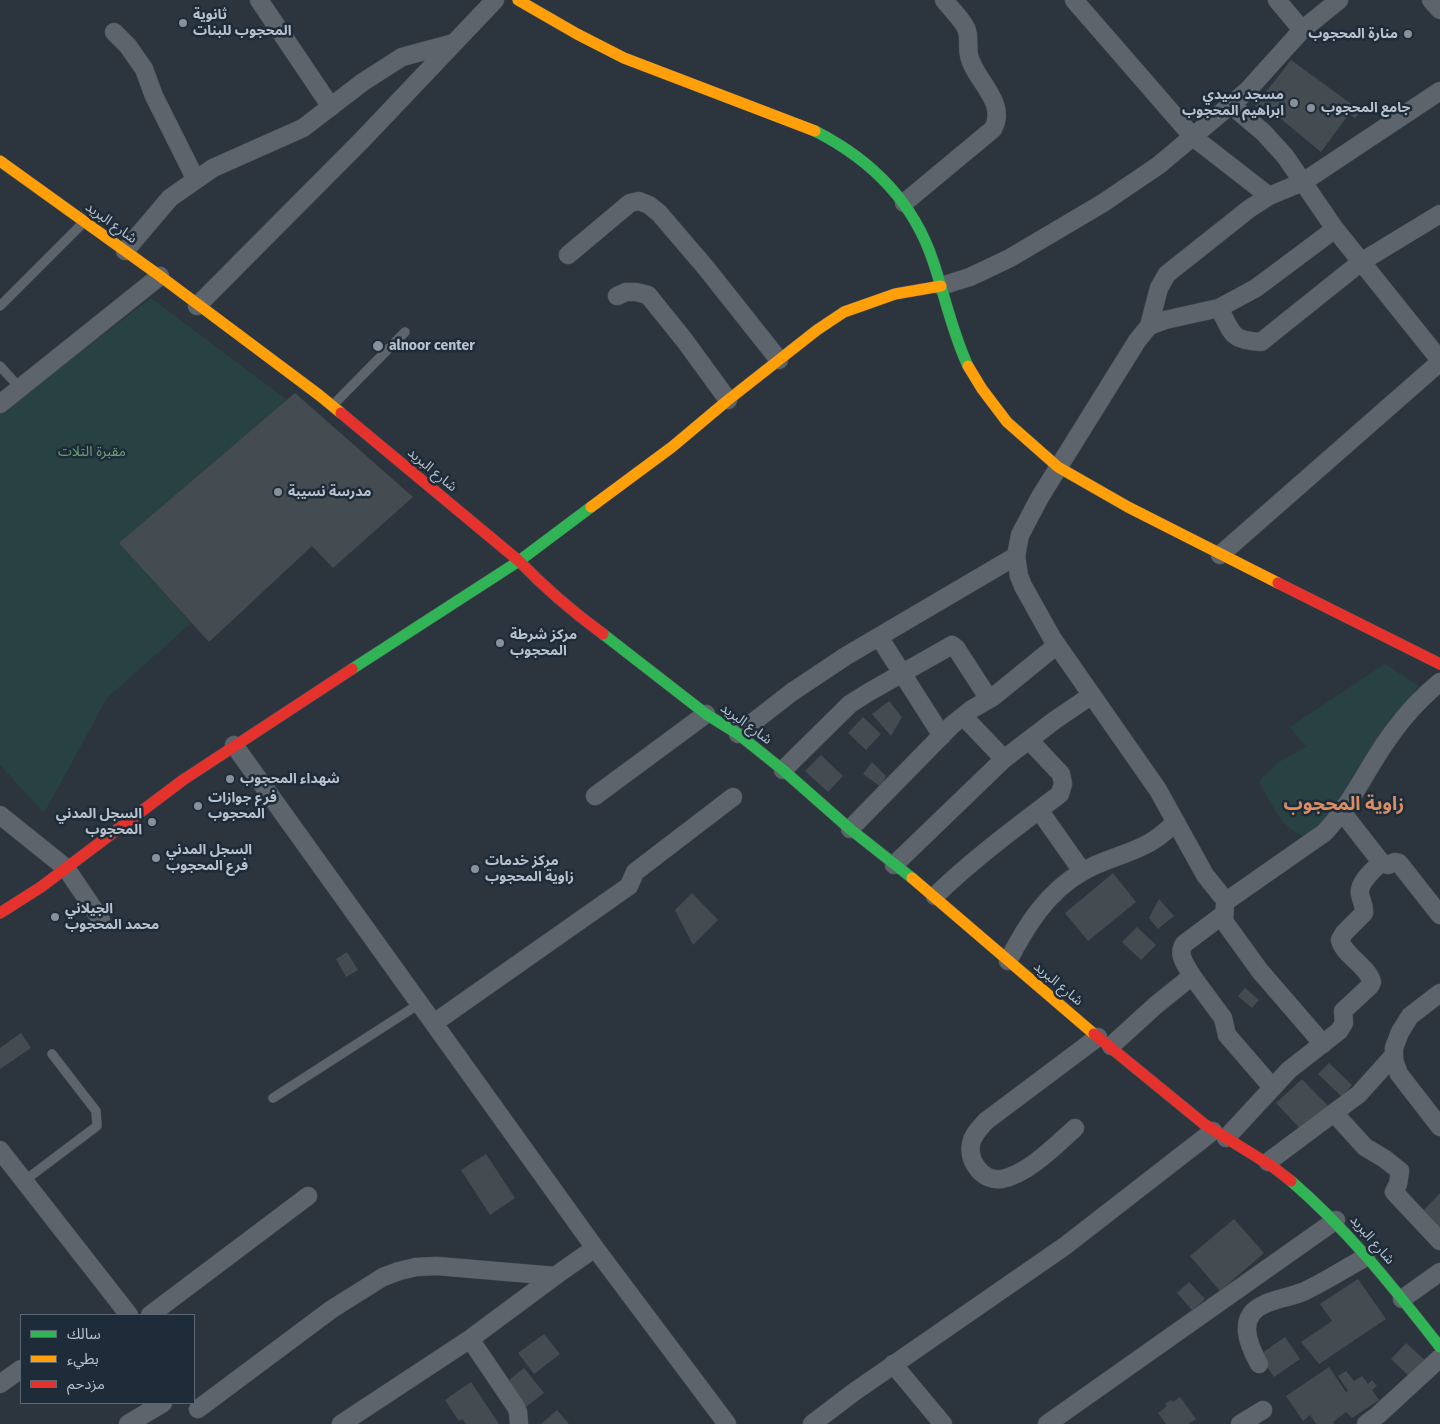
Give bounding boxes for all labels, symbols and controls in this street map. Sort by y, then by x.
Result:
place label: ثانوية المحجوب للبنات [193,7,292,40]
marker: ثانوية المحجوب للبنات [177,17,189,29]
place label: منارة المحجوب [1308,26,1398,42]
marker: منارة المحجوب [1402,28,1414,40]
place label: مسجد سيدي ابراهيم المحجوب [1182,87,1284,120]
marker: مسجد سيدي ابراهيم المحجوب [1288,97,1300,109]
place label: جامع المحجوب [1321,100,1410,116]
marker: جامع المحجوب [1305,102,1317,114]
street label: شارع البريد [82,199,140,247]
place label: alnoor center [389,338,475,354]
marker: alnoor center [371,339,385,353]
park label: مقبرة التلات [58,444,126,460]
street label: شارع البريد [404,444,460,496]
place label: مدرسة نسيبة [288,484,371,500]
marker: مدرسة نسيبة [272,486,284,498]
place label: مركز شرطة المحجوب [510,627,577,660]
marker: مركز شرطة المحجوب [494,637,506,649]
street label: شارع البريد [717,700,775,748]
place label: شهداء المحجوب [240,771,340,787]
marker: شهداء المحجوب [224,773,236,785]
place label: فرع جوازات المحجوب [208,790,277,822]
district label: زاوية المحجوب [1284,794,1404,816]
marker: فرع جوازات المحجوب [192,800,204,812]
place label: السجل المدني المحجوب [56,806,142,839]
marker: السجل المدني المحجوب [146,816,158,828]
place label: السجل المدني فرع المحجوب [166,842,252,874]
marker: السجل المدني فرع المحجوب [150,852,162,864]
place label: مركز خدمات زاوية المحجوب [485,853,574,886]
marker: مركز خدمات زاوية المحجوب [469,863,481,875]
place label: الجيلاني محمد المحجوب [65,901,159,934]
marker: الجيلاني محمد المحجوب [49,911,61,923]
street label: شارع البريد [1030,958,1086,1010]
street label: شارع البريد [1346,1212,1398,1268]
legend [20,1314,195,1404]
text: سالك [67,1325,101,1343]
text: بطيء [67,1350,99,1368]
text: مزدحم [67,1375,105,1393]

